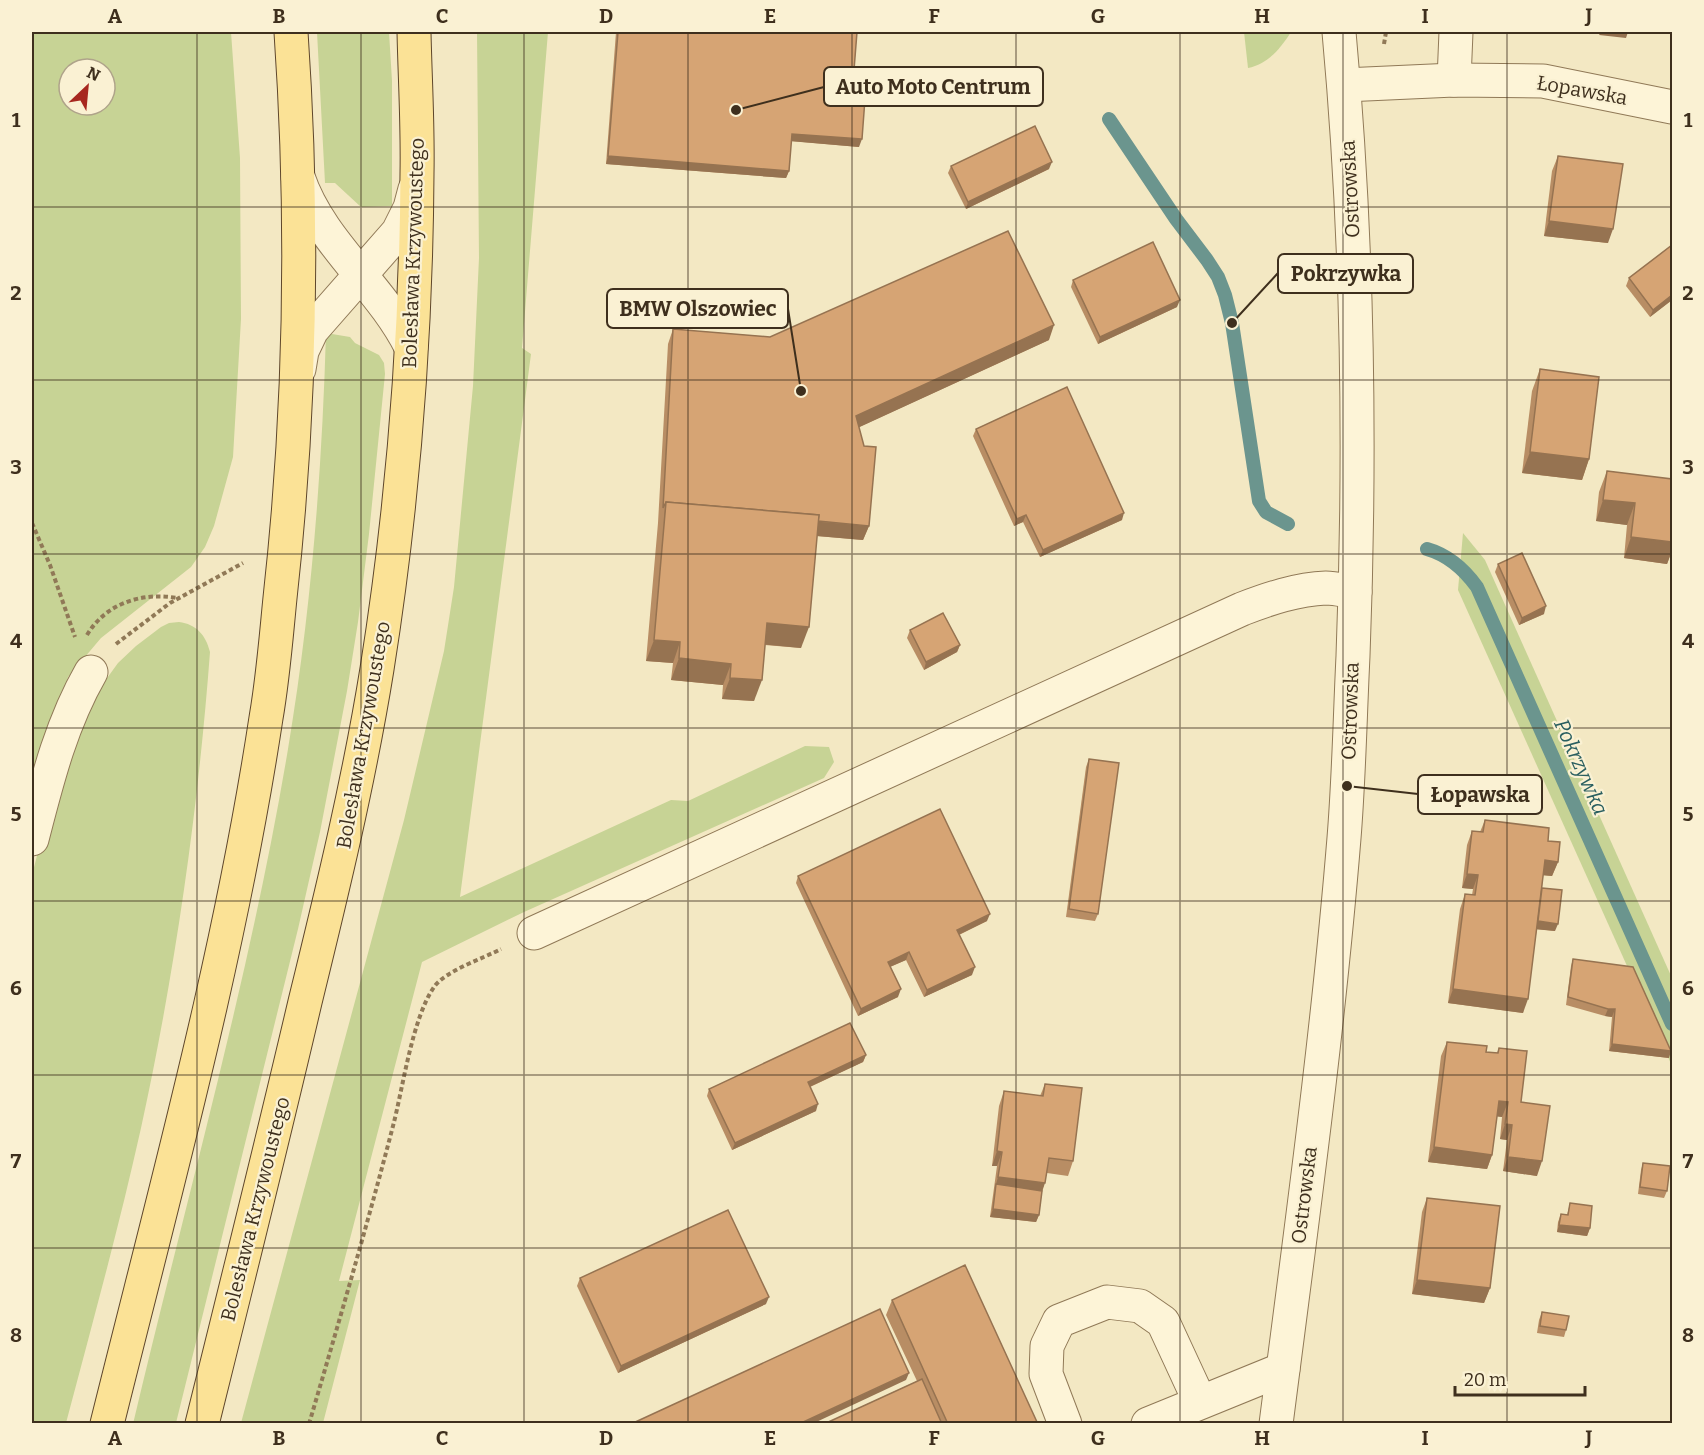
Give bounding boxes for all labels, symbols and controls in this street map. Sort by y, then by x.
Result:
text: A [108,4,123,28]
text: B [273,4,286,28]
text: C [436,4,448,28]
text: D [599,4,613,28]
text: E [764,4,776,28]
text: F [928,4,940,28]
text: G [1091,4,1105,28]
text: H [1254,4,1270,28]
text: I [1421,4,1429,28]
text: J [1585,4,1593,28]
north arrow [57,57,117,117]
text: N [84,63,103,85]
callout: Auto Moto Centrum [824,67,1043,106]
street label: Łopawska [1535,70,1629,110]
text: Auto Moto Centrum [835,74,1031,100]
text: 1 [12,108,21,132]
text: 1 [1684,108,1693,132]
street label: Bolesława Krzywoustego [397,137,429,369]
street label: Ostrowska [1335,139,1365,238]
callout: Pokrzywka [1278,254,1413,293]
text: Pokrzywka [1291,261,1401,287]
text: 2 [10,281,22,305]
text: 2 [1682,281,1694,305]
callout: BMW Olszowiec [607,289,788,328]
text: BMW Olszowiec [619,296,777,322]
text: 3 [10,455,22,479]
text: 3 [1682,455,1694,479]
street label: Bolesława Krzywoustego [331,619,395,851]
text: 4 [10,629,22,653]
text: 4 [1682,629,1694,653]
street label: Ostrowska [1336,662,1364,760]
water label: Pokrzywka [1548,715,1614,819]
callout: Łopawska [1418,775,1542,814]
text: Łopawska [1430,782,1530,808]
text: 5 [11,802,22,826]
text: 5 [1683,802,1694,826]
text: 6 [10,976,22,1000]
text: 6 [1682,976,1694,1000]
street label: Bolesława Krzywoustego [215,1094,295,1324]
street label: Ostrowska [1286,1145,1322,1245]
text: 7 [11,1149,22,1173]
text: 7 [1683,1149,1694,1173]
text: 8 [10,1323,22,1347]
text: 8 [1682,1323,1694,1347]
scale bar [1455,1359,1586,1397]
text: 20 m [1464,1369,1506,1391]
text: A [108,1426,123,1450]
text: B [273,1426,286,1450]
text: C [436,1426,448,1450]
text: D [599,1426,613,1450]
text: E [764,1426,776,1450]
text: F [928,1426,940,1450]
text: G [1091,1426,1105,1450]
text: H [1254,1426,1270,1450]
text: I [1421,1426,1429,1450]
text: J [1585,1426,1593,1450]

